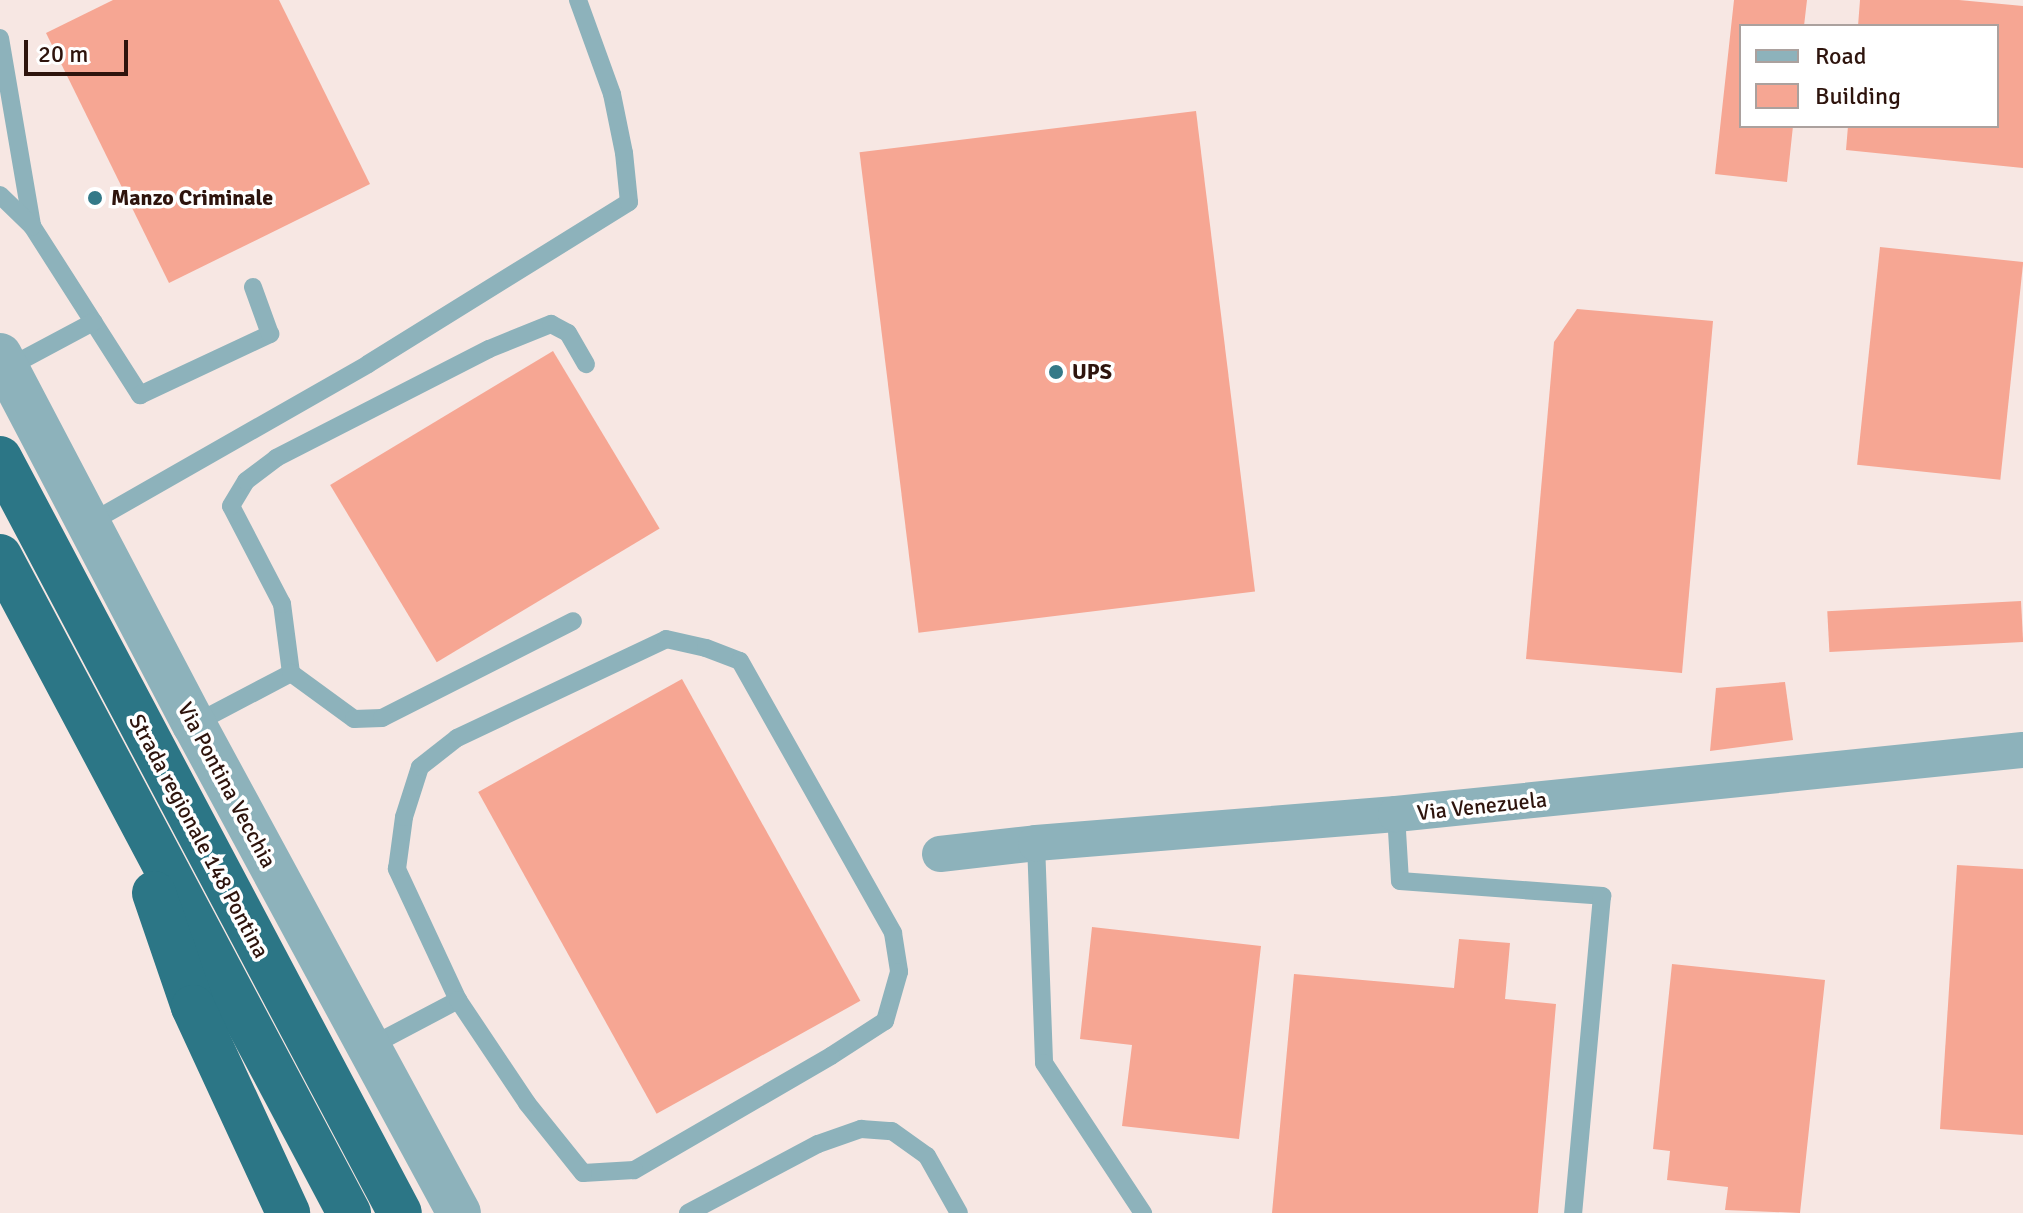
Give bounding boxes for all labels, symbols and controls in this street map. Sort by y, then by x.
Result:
scale bar [28,24,132,74]
legend [1739,24,1999,128]
text: 20 m [38,39,88,69]
text: Road [1815,41,1866,71]
text: Building [1815,81,1901,111]
place label: Manzo Criminale [111,185,273,211]
marker: Manzo Criminale [86,189,104,207]
place label: UPS [1072,359,1112,385]
marker: UPS [1047,363,1065,381]
street label: Via Pontina Vecchia [172,698,282,872]
street label: Strada regionale 148 Pontina [123,710,275,962]
street label: Via Venezuela [1416,786,1548,826]

